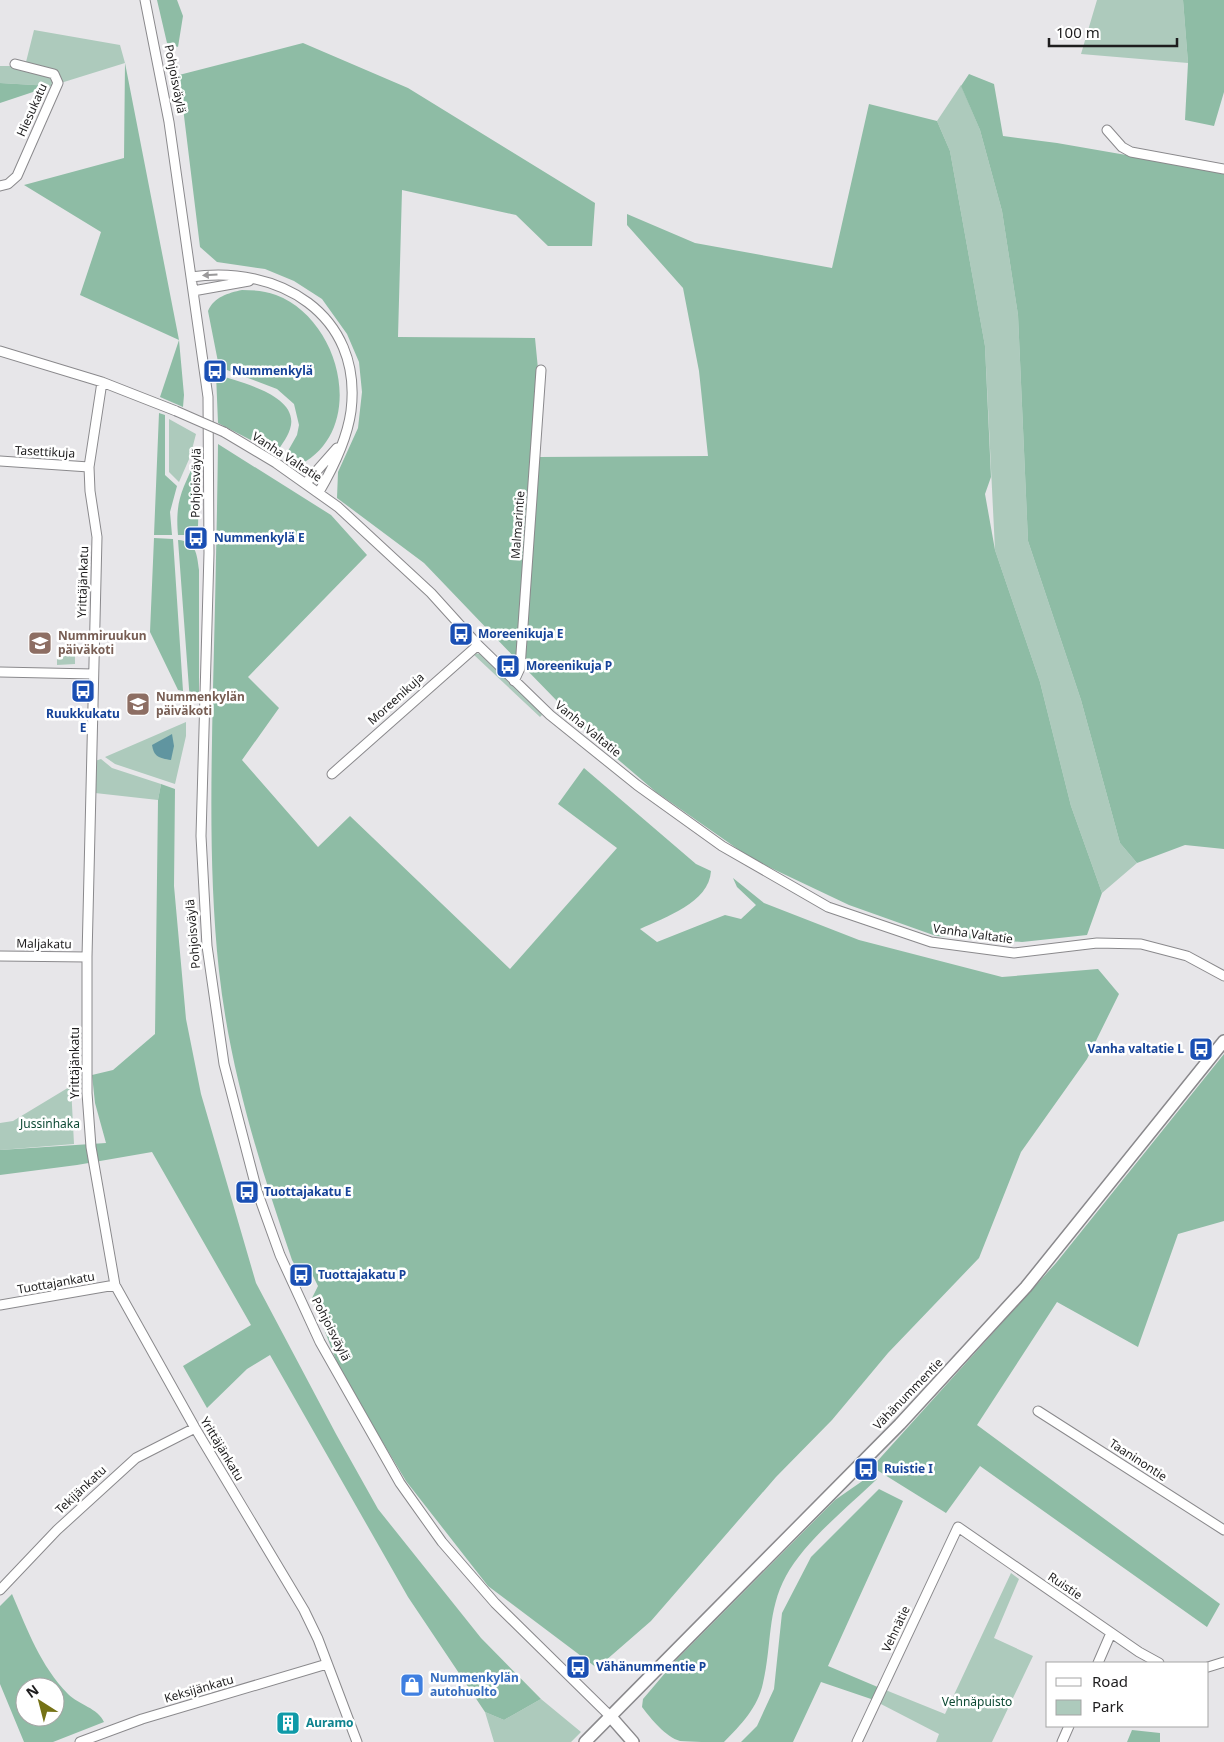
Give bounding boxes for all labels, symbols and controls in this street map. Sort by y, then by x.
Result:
scale bar [1049,15,1176,47]
text: 100 m [1056,22,1100,42]
street label: Pohjoisväylä [160,43,191,115]
street label: Hiesukatu [12,80,51,139]
one-way arrow [202,272,218,280]
bus stop icon: Nummenkylä [202,358,228,384]
place label: Nummenkylä [232,362,313,379]
street label: Vanha Valtatie [249,428,326,486]
street label: Tasettikuja [14,441,76,462]
street label: Pohjoisväylä [186,448,205,518]
street label: Malmarintie [507,490,528,560]
bus stop icon: Nummenkylä E [183,525,209,551]
place label: Nummenkylä E [214,529,305,546]
street label: Yrittäjänkatu [73,546,92,618]
bus stop icon: Moreenikuja E [448,621,474,647]
place label: Moreenikuja E [478,625,564,642]
place label: Nummiruukun päiväkoti [58,627,147,658]
school or university icon: Nummiruukun päiväkoti [27,630,53,656]
bus stop icon: Moreenikuja P [495,653,521,679]
place label: Moreenikuja P [526,657,612,674]
street label: Moreenikuja [364,669,428,729]
bus stop icon: Ruukkukatu E [70,678,96,704]
place label: Nummenkylän päiväkoti [156,688,245,719]
school or university icon: Nummenkylän päiväkoti [125,691,151,717]
street label: Vanha Valtatie [552,697,625,761]
place label: Ruukkukatu E [46,705,120,736]
street label: Pohjoisväylä [181,898,204,970]
street label: Vanha Valtatie [932,919,1014,948]
street label: Maljakatu [16,935,72,952]
street label: Yrittäjänkatu [66,1027,83,1099]
bus stop icon: Vanha valtatie L [1188,1036,1214,1062]
place label: Vanha valtatie L [1088,1040,1184,1057]
park label: Jussinhaka [19,1115,80,1132]
bus stop icon: Tuottajakatu E [234,1179,260,1205]
place label: Tuottajakatu E [264,1183,352,1200]
bus stop icon: Tuottajakatu P [288,1262,314,1288]
place label: Tuottajakatu P [318,1266,406,1283]
street label: Tuottajankatu [16,1267,96,1298]
street label: Pohjoisväylä [308,1294,355,1364]
street label: Vähänummentie [869,1354,946,1433]
street label: Yrittäjänkatu [197,1413,248,1484]
street label: Taaninontie [1106,1434,1171,1485]
bus stop icon: Ruistie I [853,1456,879,1482]
place label: Ruistie I [884,1460,933,1477]
street label: Tekijänkatu [51,1462,110,1518]
street label: Ruistie [1045,1568,1086,1603]
street label: Vehnätie [877,1603,914,1655]
bus stop icon: Vähänummentie P [565,1654,591,1680]
place label: Vähänummentie P [596,1658,706,1675]
legend [1046,1662,1209,1727]
place label: Nummenkylän autohuolto [430,1669,519,1700]
street label: Keksijänkatu [162,1670,236,1707]
text: Road [1092,1671,1128,1691]
shop icon: Nummenkylän autohuolto [399,1672,425,1698]
north arrow [15,1677,65,1727]
text: N [22,1680,42,1702]
park label: Vehnäpuisto [942,1693,1012,1710]
text: Park [1092,1696,1124,1716]
building icon: Auramo [275,1710,301,1736]
place label: Auramo [306,1714,354,1731]

